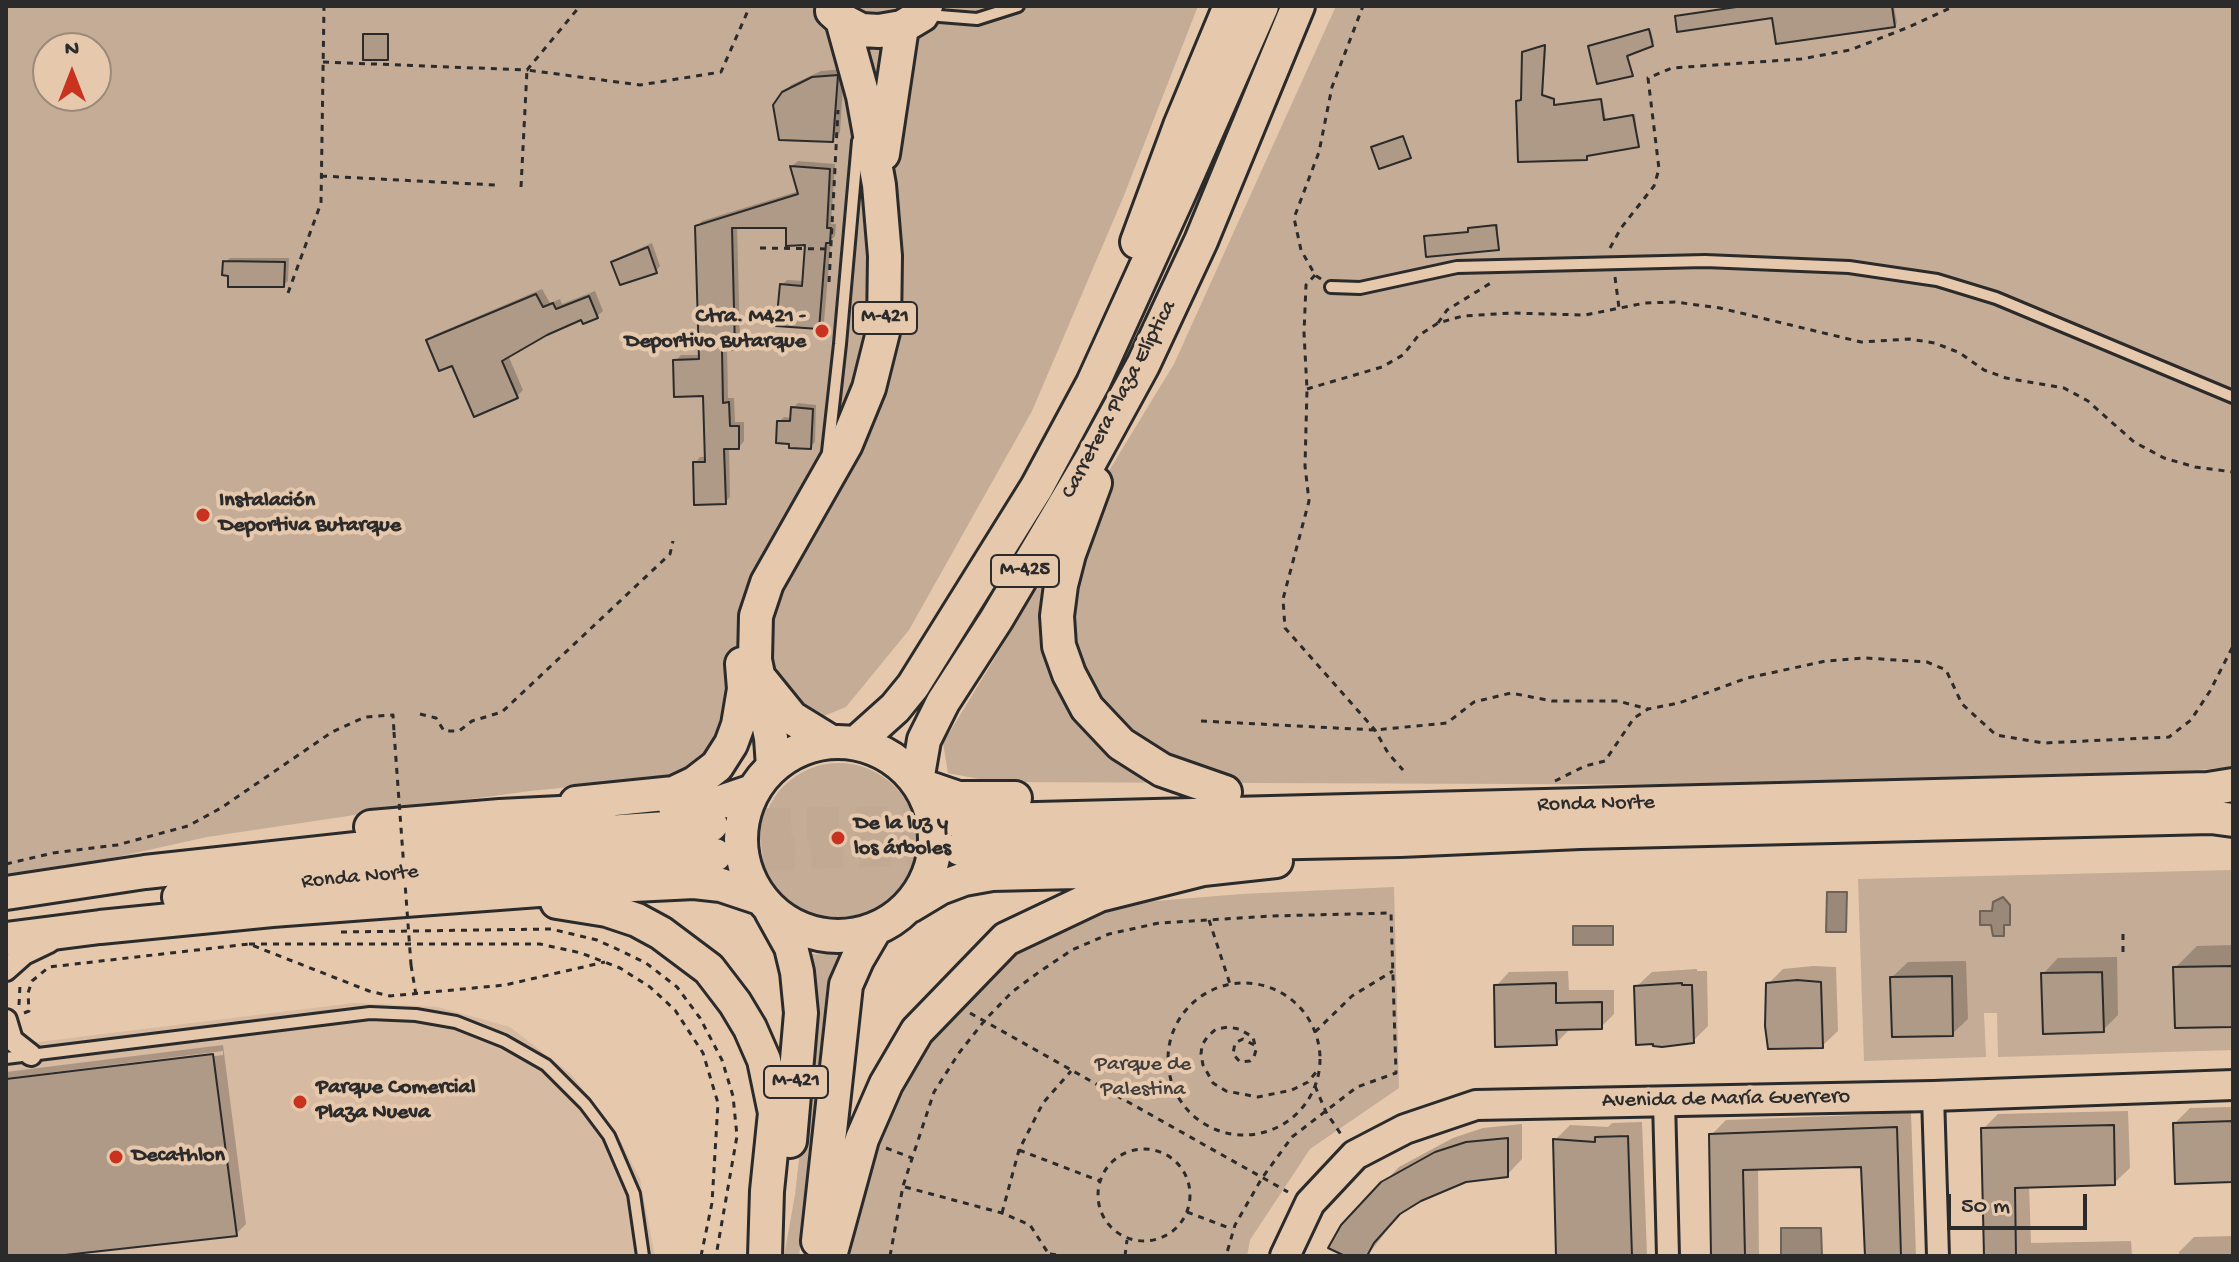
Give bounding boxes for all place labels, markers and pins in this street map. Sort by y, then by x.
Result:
place label: Ctra. M421 - Deportivo Butarque [625,305,806,356]
marker: Ctra. M421 - Deportivo Butarque [813,322,831,340]
place label: Instalación Deportiva Butarque [219,489,401,540]
marker: Instalación Deportiva Butarque [194,506,212,524]
place label: De la luz y los árboles [854,812,951,864]
marker: De la luz y los árboles [829,829,847,847]
place label: Parque Comercial Plaza Nueva [316,1076,476,1128]
marker: Parque Comercial Plaza Nueva [291,1093,309,1111]
place label: Decathlon [132,1144,225,1170]
marker: Decathlon [107,1148,125,1166]

